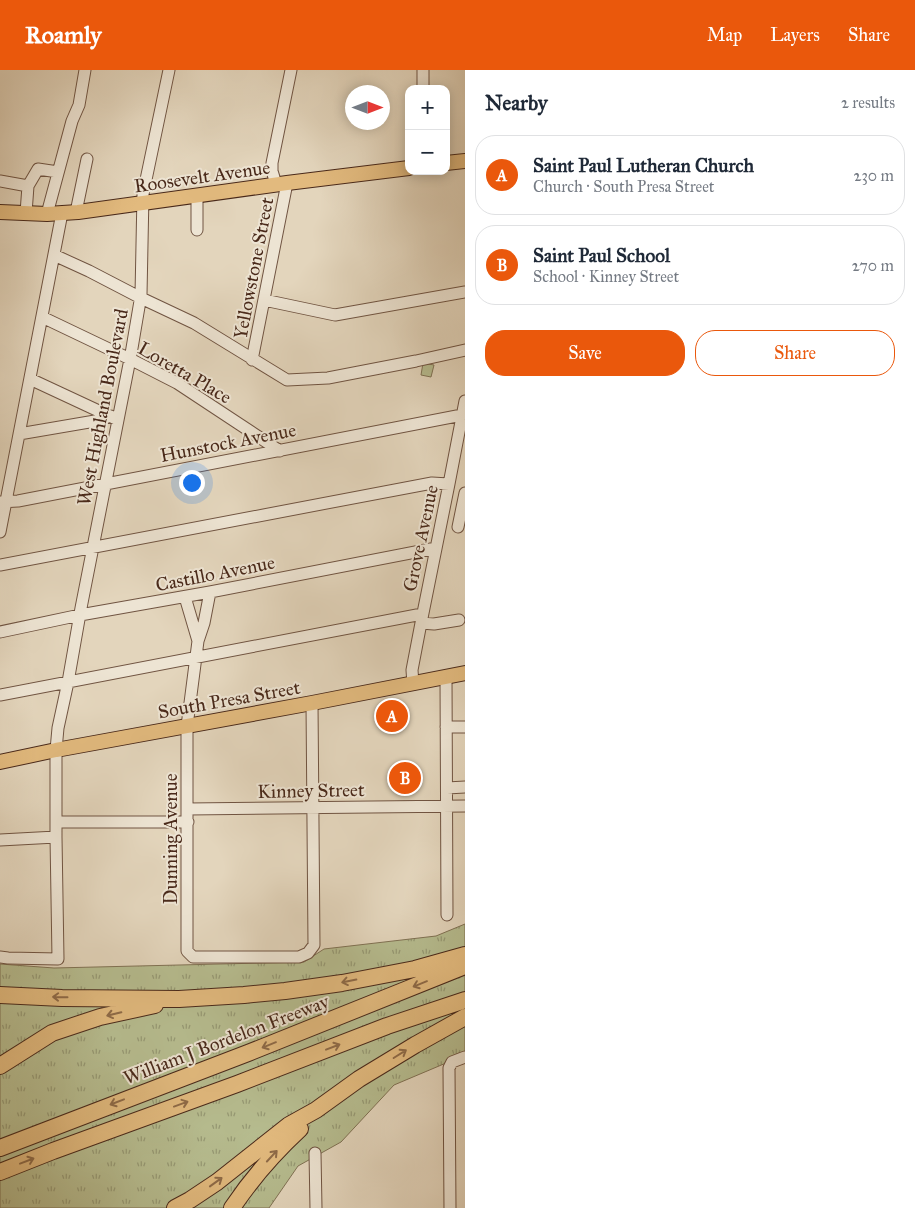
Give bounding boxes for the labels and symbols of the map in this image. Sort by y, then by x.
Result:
north arrow [345,85,390,130]
street label: Roosevelt Avenue [133,156,272,197]
street label: Yellowstone Street [228,195,279,341]
street label: West Highland Boulevard [72,306,134,508]
street label: Loretta Place [134,336,236,408]
street label: Hunstock Avenue [158,418,298,467]
your location [179,470,205,496]
street label: Grove Avenue [398,483,443,594]
street label: Castillo Avenue [154,551,277,596]
street label: South Presa Street [156,676,302,723]
pin: A [376,697,408,735]
pin: B [389,759,421,797]
street label: Dunning Avenue [159,773,183,905]
street label: Kinney Street [257,778,365,803]
one-way arrow [342,977,358,987]
one-way arrow [413,980,428,989]
street label: William J Bordelon Freeway [120,989,334,1090]
one-way arrow [52,993,68,1002]
one-way arrow [107,1010,123,1019]
one-way arrow [262,1040,277,1050]
one-way arrow [325,1042,340,1051]
one-way arrow [392,1048,406,1058]
one-way arrow [110,1098,125,1107]
one-way arrow [173,1099,188,1108]
one-way arrow [266,1149,278,1162]
one-way arrow [19,1156,34,1165]
one-way arrow [209,1177,223,1187]

